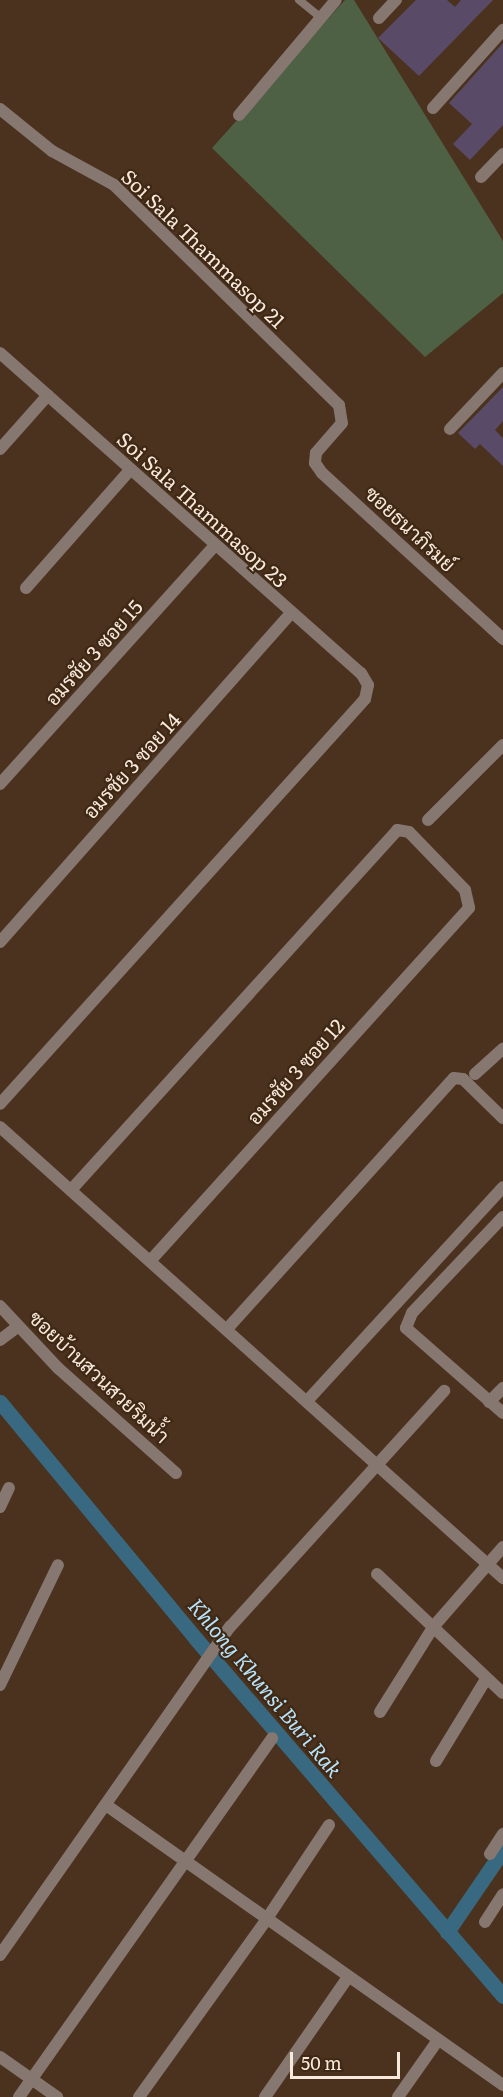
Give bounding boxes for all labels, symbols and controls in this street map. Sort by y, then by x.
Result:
street label: Soi Sala Thammasop 21 [117,164,291,332]
street label: Soi Sala Thammasop 23 [113,426,293,592]
street label: ซอยธนาภิรมย์ [361,480,461,576]
street label: อมรชัย 3 ซอย 15 [39,594,147,710]
street label: อมรชัย 3 ซอย 14 [77,707,185,823]
street label: อมรชัย 3 ซอย 12 [241,1013,349,1129]
street label: ซอยบ้านสวนสวยริมน้ำ [25,1305,175,1447]
water label: Khlong Khunsi Buri Rak [184,1593,348,1781]
scale bar [293,2040,402,2078]
text: 50 m [301,2049,342,2076]

